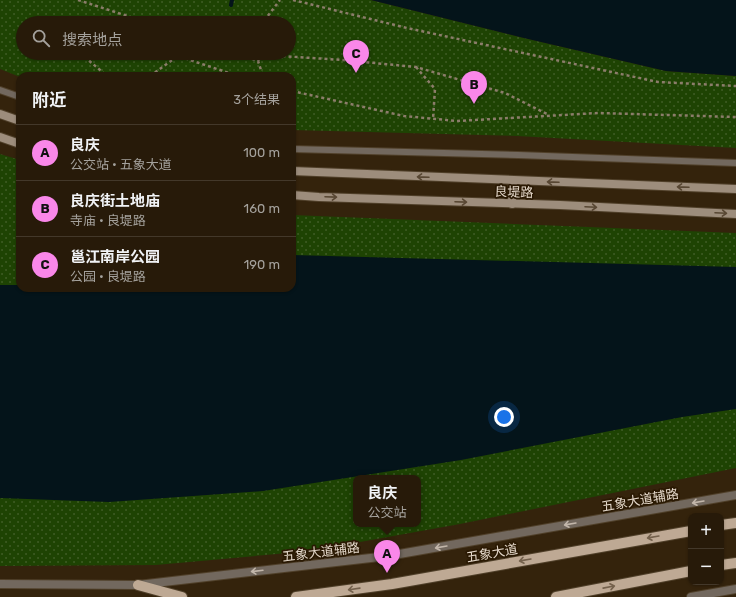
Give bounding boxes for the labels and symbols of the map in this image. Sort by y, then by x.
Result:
pin: C [343,40,369,73]
pin: B [461,71,487,104]
one-way arrow [417,173,430,181]
one-way arrow [547,178,560,186]
one-way arrow [677,183,690,191]
street label: 良堤路 [494,184,534,200]
one-way arrow [324,194,337,201]
one-way arrow [454,198,467,206]
one-way arrow [584,203,597,210]
one-way arrow [714,209,727,217]
your location [494,407,514,427]
street label: 五象大道辅路 [600,486,680,514]
one-way arrow [691,498,704,506]
one-way arrow [563,521,576,529]
one-way arrow [646,534,659,542]
street label: 五象大道辅路 [281,540,361,564]
pin: A [374,540,400,573]
street label: 五象大道 [465,541,519,565]
one-way arrow [435,543,448,551]
one-way arrow [519,556,532,564]
one-way arrow [251,567,264,575]
one-way arrow [602,583,615,591]
one-way arrow [348,585,361,593]

